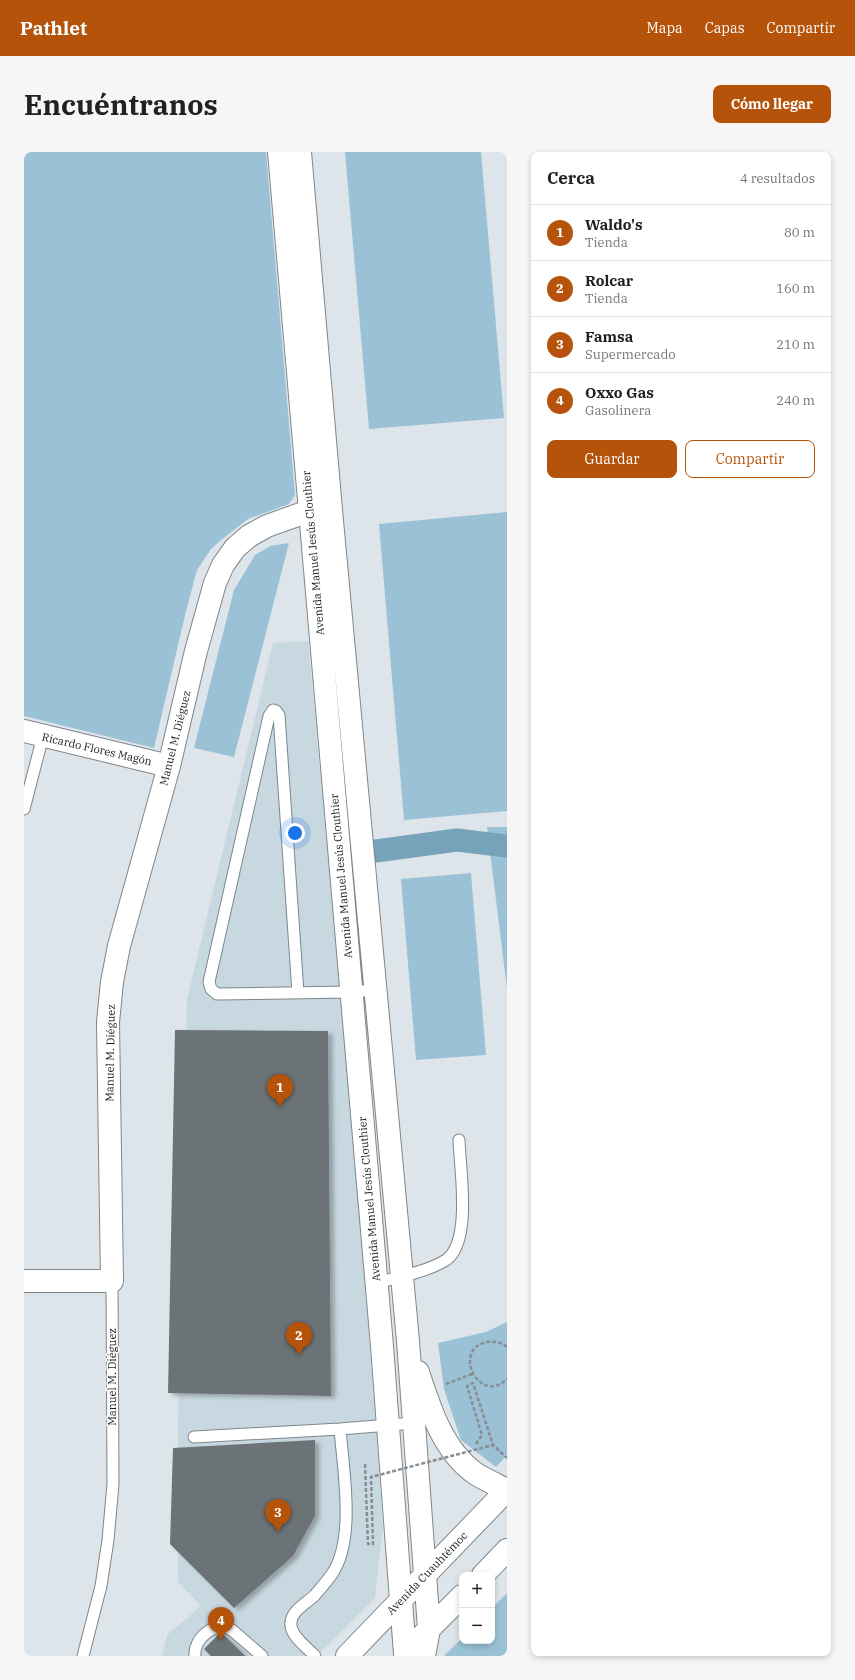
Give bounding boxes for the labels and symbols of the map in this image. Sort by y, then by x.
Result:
street label: Avenida Manuel Jesús Clouthier [299,470,327,636]
street label: Manuel M. Diéguez [156,689,194,787]
street label: Ricardo Flores Magón [41,730,153,768]
street label: Avenida Manuel Jesús Clouthier [327,793,355,959]
your location [285,823,305,843]
street label: Manuel M. Diéguez [102,1004,118,1102]
pin: 1 [267,1074,293,1107]
street label: Avenida Manuel Jesús Clouthier [355,1116,383,1282]
pin: 2 [286,1322,312,1355]
street label: Manuel M. Diéguez [105,1328,119,1426]
pin: 3 [265,1499,291,1532]
street label: Avenida Cuauhtémoc [384,1528,471,1618]
pin: 4 [208,1607,234,1640]

